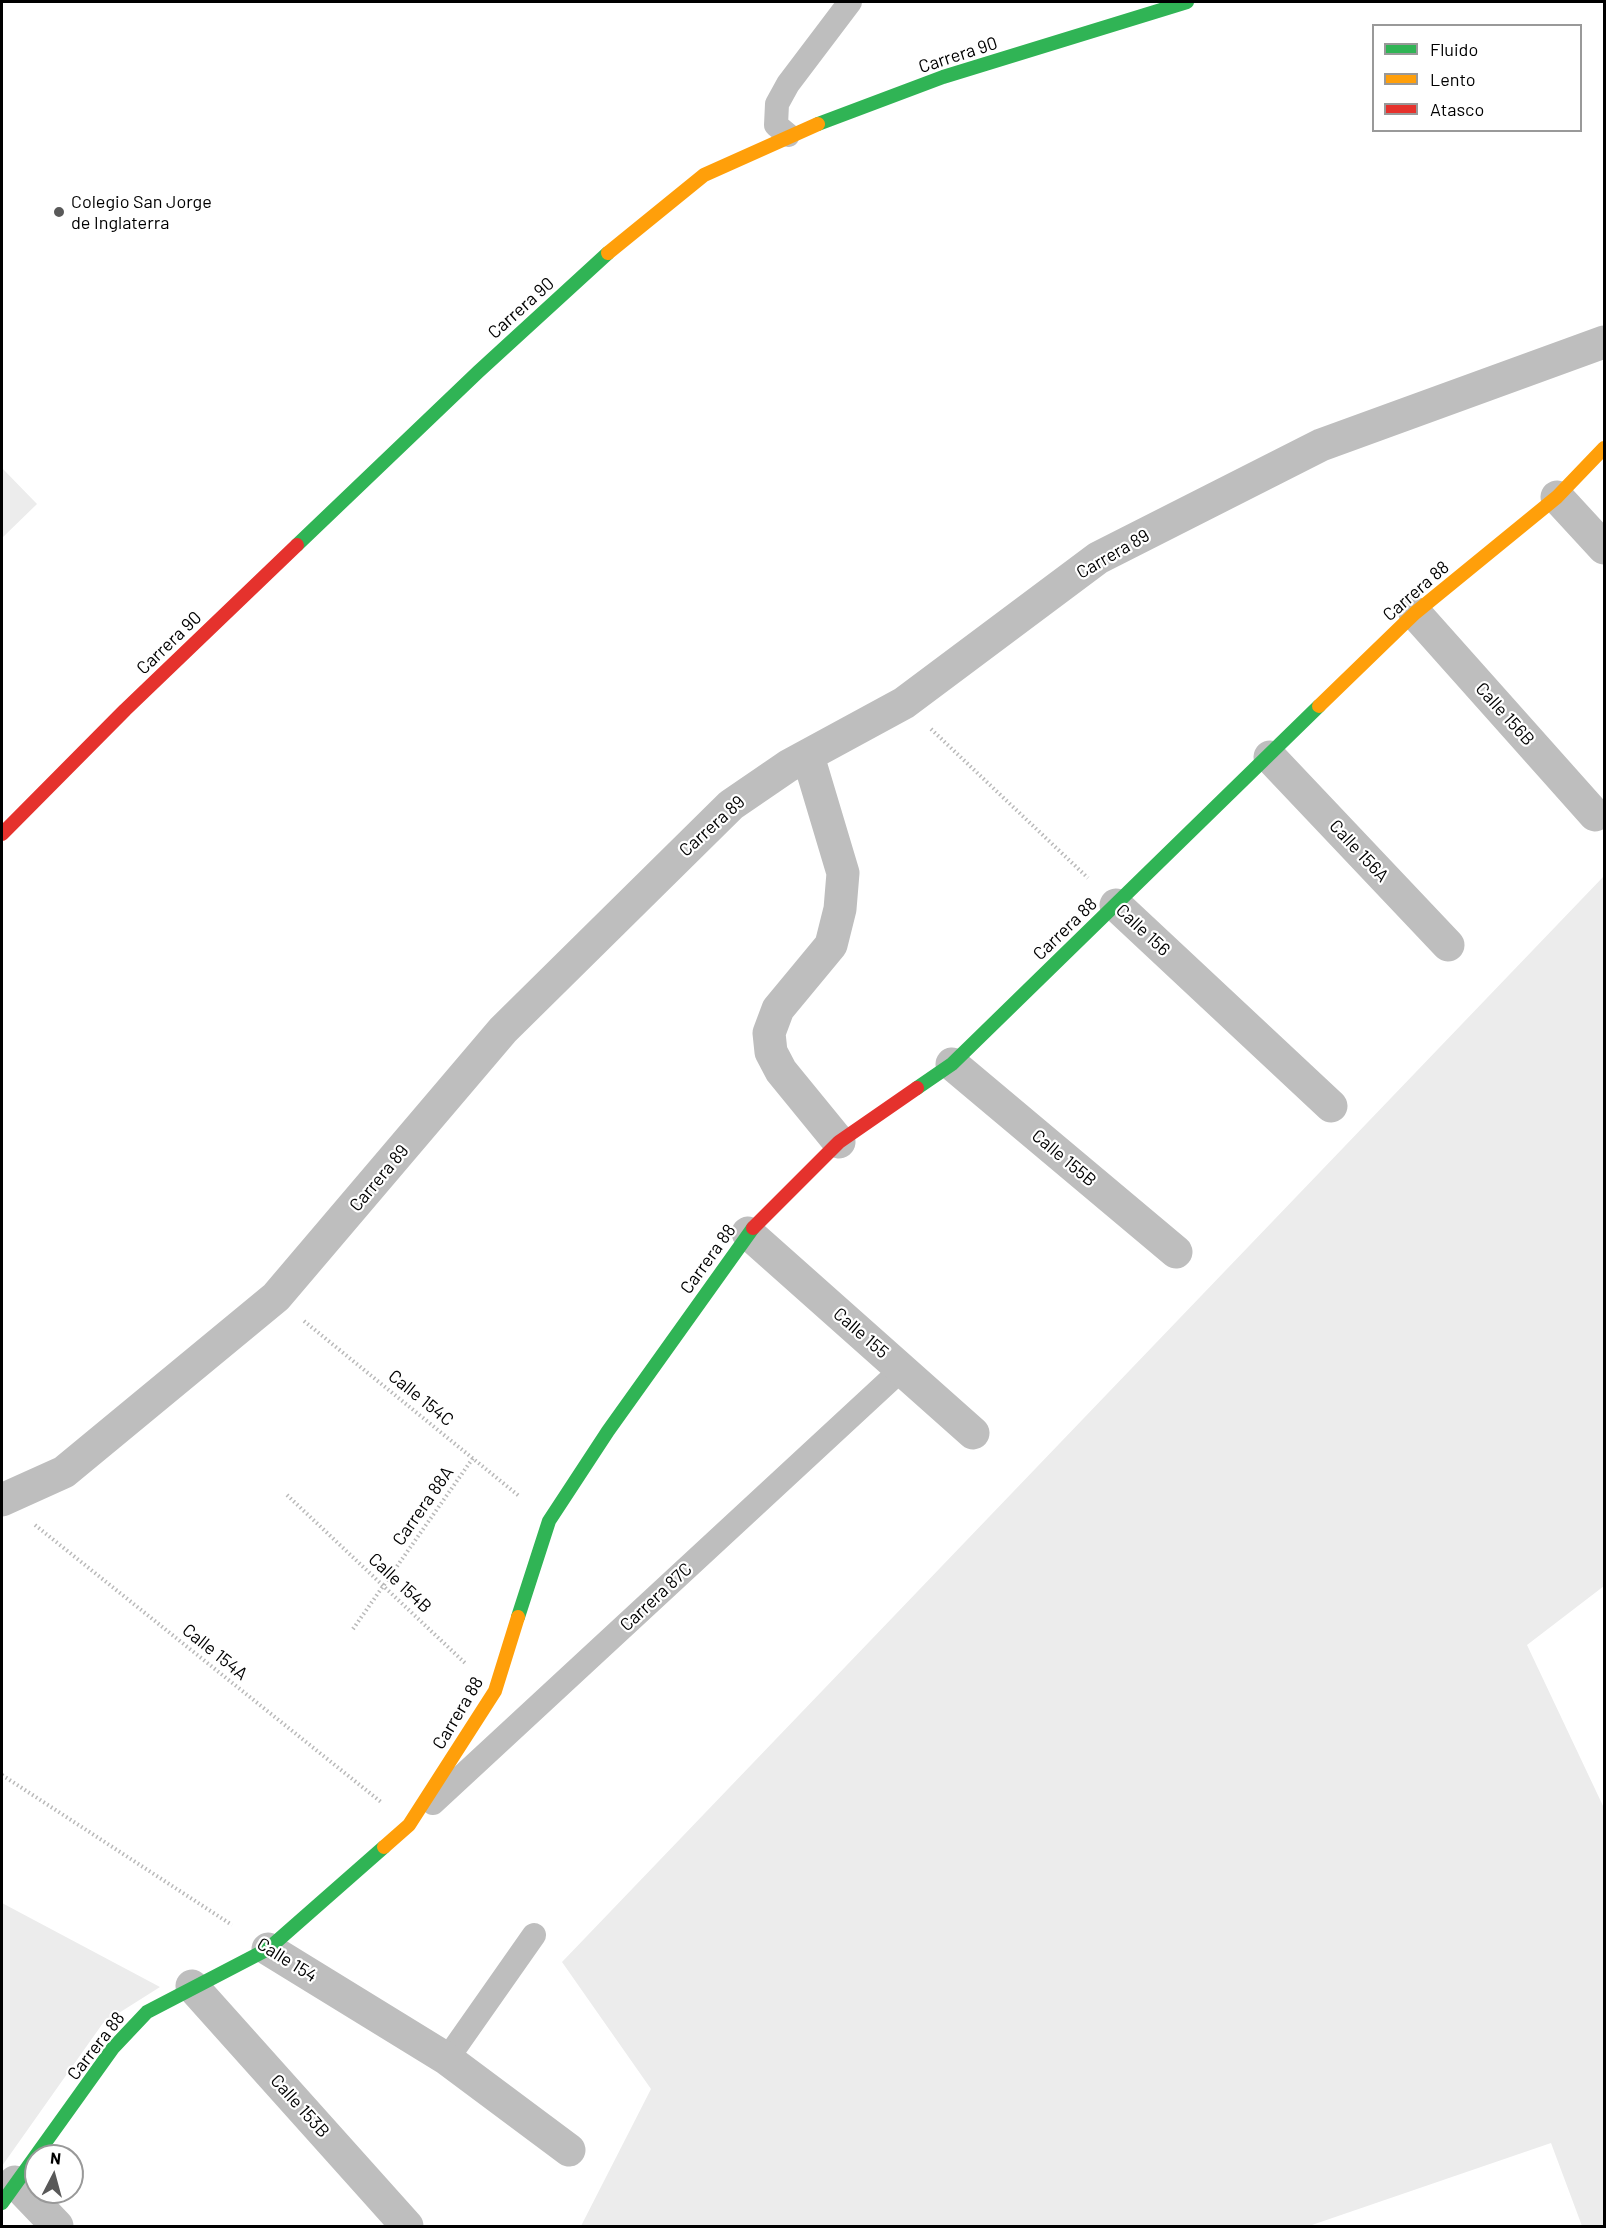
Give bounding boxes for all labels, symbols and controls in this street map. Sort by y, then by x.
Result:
legend [1372,24,1582,132]
street label: Carrera 90 [916,32,1000,78]
text: Fluido [1430,38,1478,60]
text: Lento [1430,68,1476,90]
text: Atasco [1430,98,1484,120]
place label: Colegio San Jorge de Inglaterra [71,191,212,234]
marker: Colegio San Jorge de Inglaterra [52,205,66,219]
street label: Carrera 90 [484,273,558,343]
street label: Carrera 89 [1073,524,1153,584]
street label: Carrera 88 [1378,556,1454,626]
street label: Carrera 90 [132,607,206,679]
street label: Calle 156B [1471,678,1539,750]
street label: Carrera 89 [675,791,749,861]
street label: Calle 156A [1325,815,1393,887]
street label: Carrera 88 [1028,893,1102,965]
street label: Calle 156 [1111,899,1175,961]
street label: Calle 155B [1027,1125,1101,1191]
street label: Carrera 89 [345,1140,413,1216]
street label: Carrera 88 [676,1220,740,1298]
street label: Calle 155 [829,1303,893,1363]
street label: Calle 154C [384,1365,458,1431]
street label: Carrera 88A [388,1462,458,1550]
street label: Calle 154B [364,1548,436,1618]
street label: Carrera 87C [615,1558,697,1636]
street label: Calle 154A [178,1619,252,1685]
street label: Carrera 88 [428,1673,488,1753]
street label: Calle 154 [253,1933,321,1987]
street label: Carrera 88 [63,2008,129,2084]
street label: Calle 153B [266,2070,334,2142]
north arrow [24,2144,84,2204]
text: N [49,2148,62,2168]

